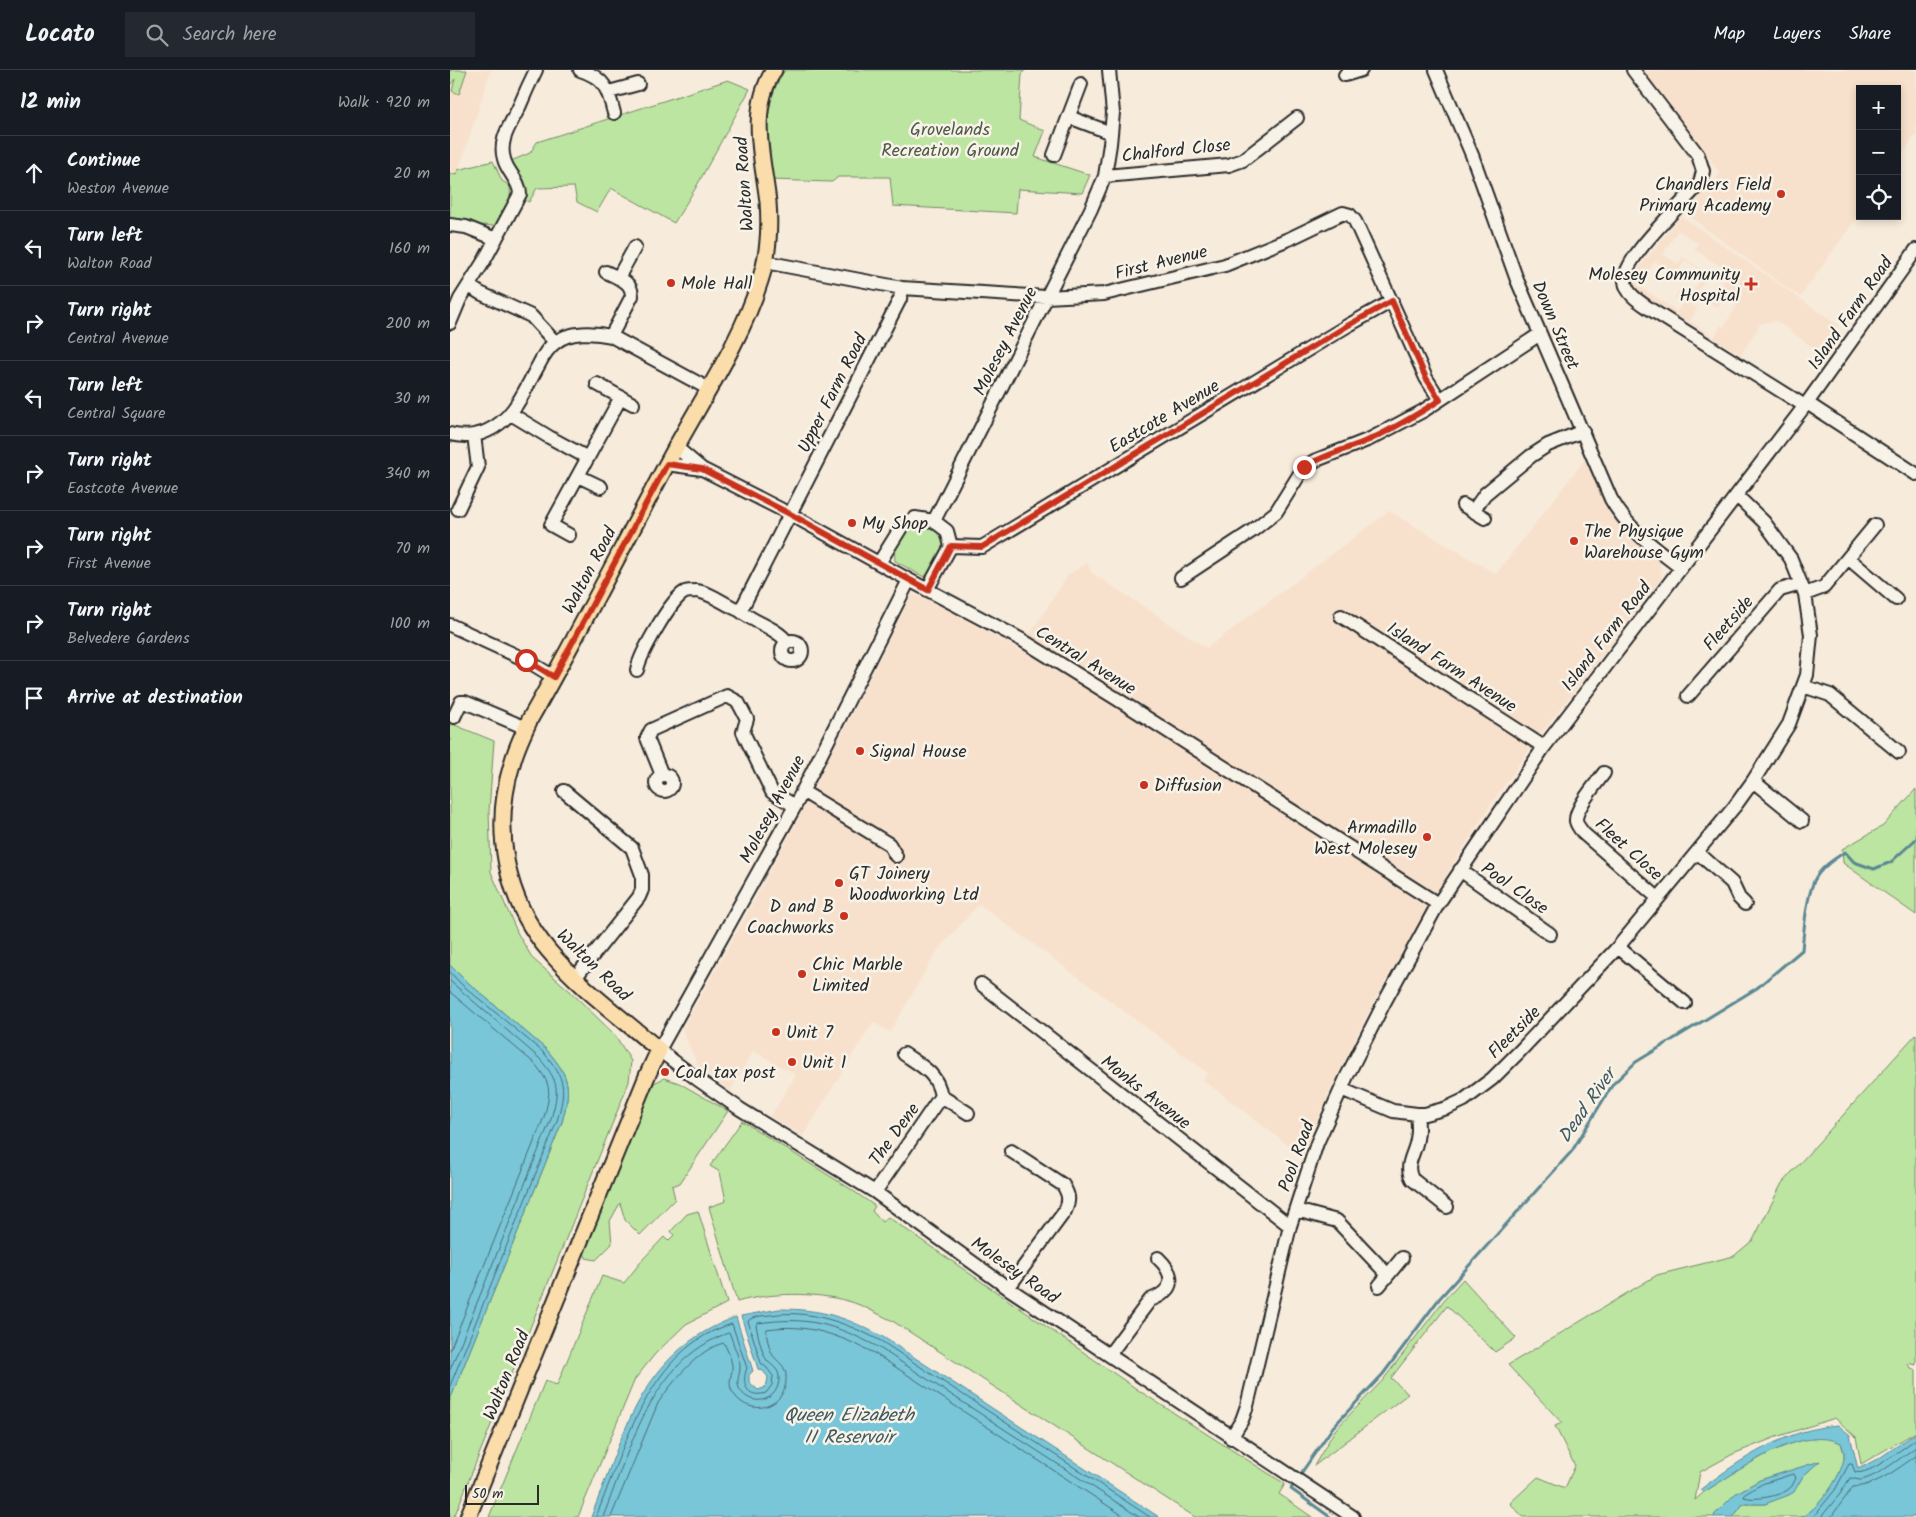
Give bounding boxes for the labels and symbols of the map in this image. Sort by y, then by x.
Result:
park label: Grovelands Recreation Ground [881,116,1020,166]
street label: Chalford Close [1120,131,1232,172]
street label: Walton Road [728,135,763,232]
place label: Chandlers Field Primary Academy [1639,171,1772,221]
marker: Chandlers Field Primary Academy [1775,188,1787,200]
street label: First Avenue [1112,238,1211,289]
street label: Island Farm Road [1801,250,1902,377]
place label: Molesey Community Hospital [1588,261,1741,311]
place label: Mole Hall [681,270,753,299]
street label: Down Street [1523,276,1587,376]
marker: Mole Hall [665,277,677,289]
marker: Molesey Community Hospital [1744,277,1758,291]
street label: Molesey Avenue [966,282,1046,401]
street label: Upper Farm Road [791,328,876,458]
street label: Eastcote Avenue [1104,373,1226,462]
route end [1293,456,1316,479]
place label: My Shop [862,510,928,539]
marker: My Shop [846,517,858,529]
place label: The Physique Warehouse Gym [1584,518,1704,568]
street label: Walton Road [555,521,626,619]
marker: The Physique Warehouse Gym [1568,535,1580,547]
street label: Island Farm Road [1555,575,1660,698]
street label: Fleetside [1697,590,1762,658]
street label: Island Farm Avenue [1380,615,1522,721]
street label: Central Avenue [1029,619,1141,704]
route start [515,649,538,672]
place label: Signal House [870,738,967,767]
marker: Signal House [854,745,866,757]
street label: Molesey Avenue [733,750,814,869]
place label: Diffusion [1154,772,1222,801]
marker: Diffusion [1138,779,1150,791]
street label: Fleet Close [1587,811,1669,889]
place label: Armadillo West Molesey [1314,814,1418,864]
marker: Armadillo West Molesey [1421,831,1433,843]
street label: Pool Close [1474,855,1554,923]
place label: GT Joinery Woodworking Ltd [849,860,979,910]
marker: GT Joinery Woodworking Ltd [833,877,845,889]
place label: D and B Coachworks [747,893,834,943]
marker: D and B Coachworks [838,910,850,922]
street label: Walton Road [549,923,638,1010]
place label: Chic Marble Limited [812,951,903,1001]
marker: Chic Marble Limited [796,968,808,980]
street label: Fleetside [1481,999,1549,1067]
place label: Unit 7 [786,1019,834,1048]
marker: Unit 7 [770,1026,782,1038]
street label: Monks Avenue [1093,1048,1197,1138]
place label: Unit 1 [802,1049,846,1078]
marker: Unit 1 [786,1056,798,1068]
place label: Coal tax post [675,1059,777,1088]
water label: Dead River [1551,1060,1627,1150]
marker: Coal tax post [659,1066,671,1078]
street label: The Dene [862,1097,928,1173]
street label: Pool Road [1271,1116,1324,1196]
street label: Molesey Road [964,1230,1065,1313]
street label: Walton Road [476,1325,539,1425]
water label: Queen Elizabeth II Reservoir [784,1401,916,1453]
scale bar [465,1482,539,1505]

